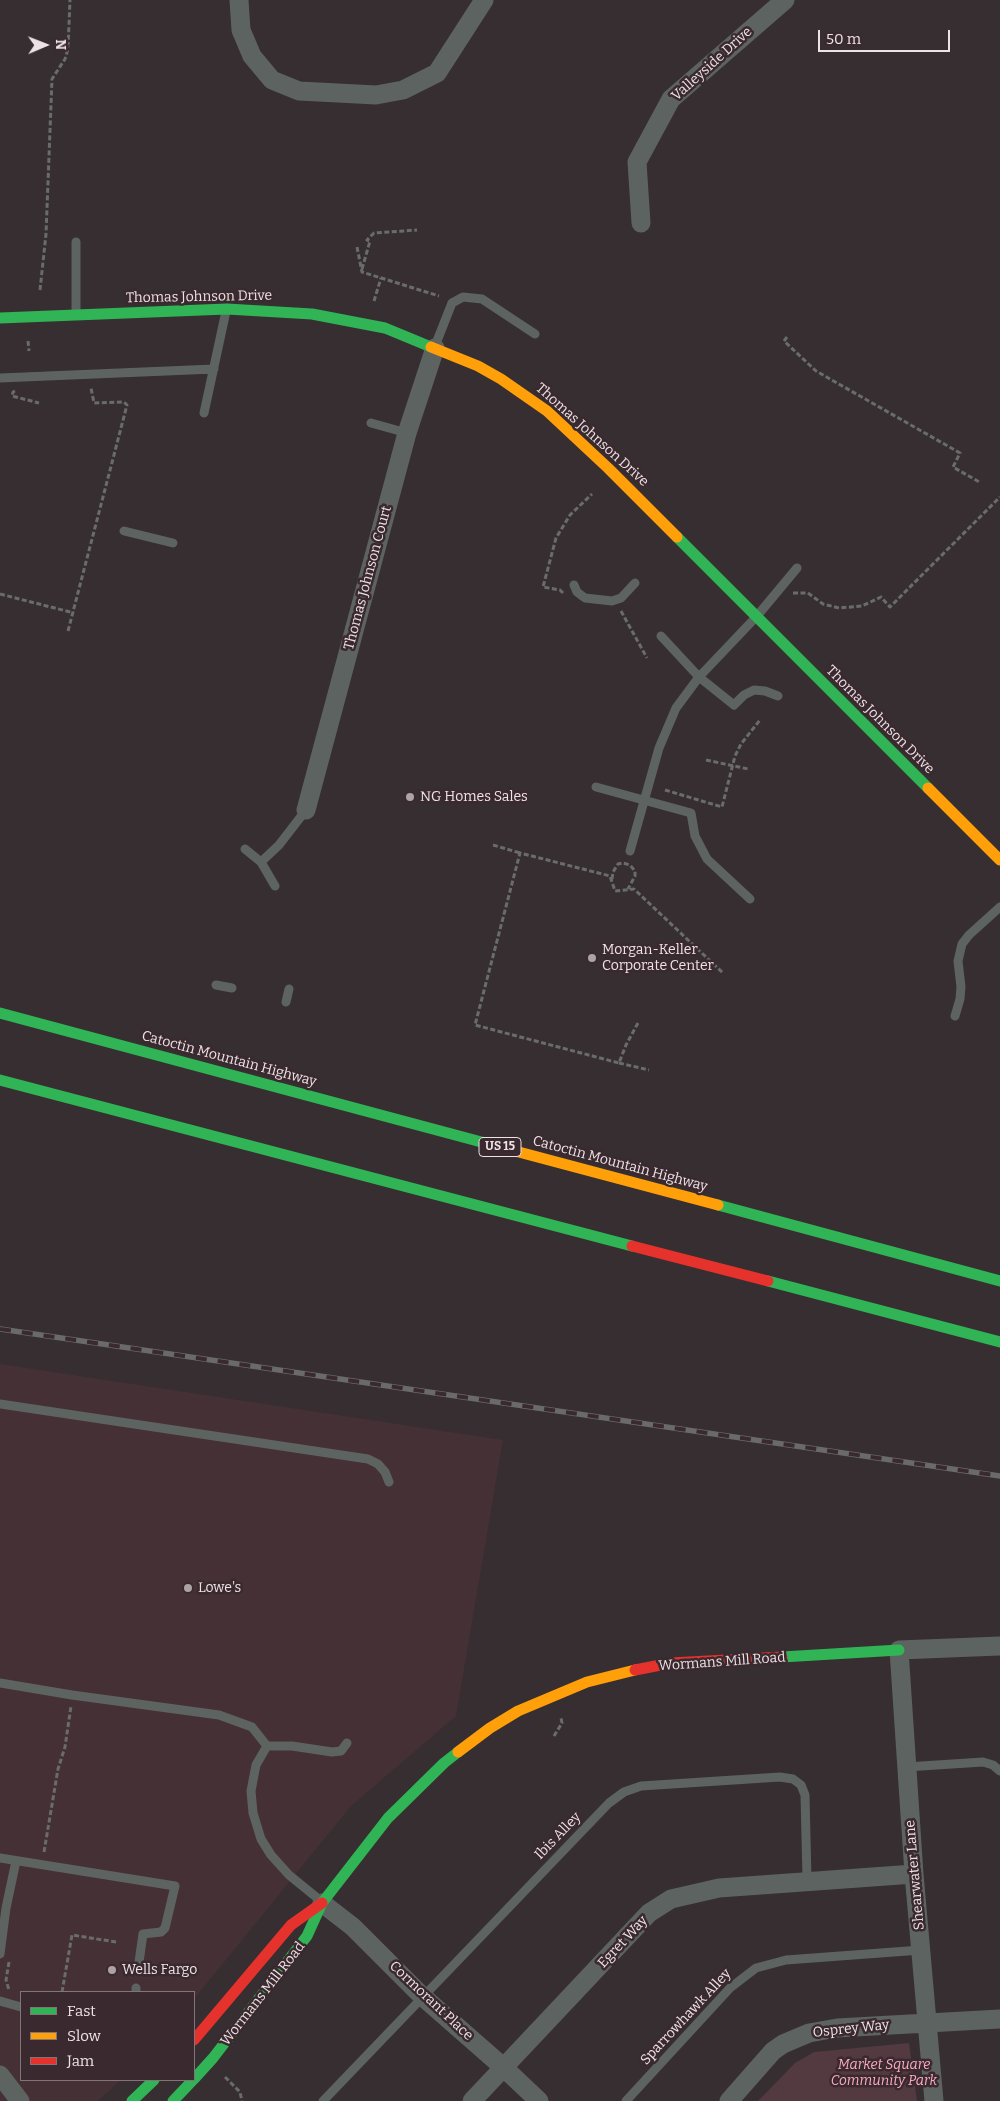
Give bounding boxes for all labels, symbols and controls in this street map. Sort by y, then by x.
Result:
north arrow [20,20,70,70]
scale bar [820,20,952,52]
street label: Valleyside Drive [668,23,756,105]
text: 50 m [826,30,861,48]
text: N [52,39,69,50]
street label: Thomas Johnson Drive [126,287,272,307]
street label: Thomas Johnson Drive [532,380,652,490]
street label: Thomas Johnson Court [341,504,395,652]
street label: Thomas Johnson Drive [822,662,938,778]
place label: NG Homes Sales [420,789,528,805]
marker: NG Homes Sales [404,791,416,803]
place label: Morgan-Keller Corporate Center [602,942,714,974]
marker: Morgan-Keller Corporate Center [586,952,598,964]
street label: Catoctin Mountain Highway [140,1028,318,1090]
street label: Catoctin Mountain Highway [531,1133,709,1195]
road number: US 15 [479,1138,521,1156]
place label: Lowe's [198,1580,241,1596]
marker: Lowe's [182,1582,194,1594]
street label: Wormans Mill Road [658,1649,786,1675]
street label: Ibis Alley [531,1809,585,1863]
street label: Shearwater Lane [902,1819,928,1931]
street label: Egret Way [595,1912,651,1972]
street label: Wormans Mill Road [217,1939,309,2049]
street label: Cormorant Place [386,1958,476,2044]
place label: Wells Fargo [122,1962,197,1978]
marker: Wells Fargo [106,1964,118,1976]
street label: Sparrowhawk Alley [637,1966,735,2068]
legend [20,1991,195,2081]
text: Fast [67,2002,96,2020]
street label: Osprey Way [812,2017,890,2041]
text: Slow [67,2027,101,2045]
text: Jam [67,2052,94,2070]
park label: Market Square Community Park [831,2057,937,2090]

